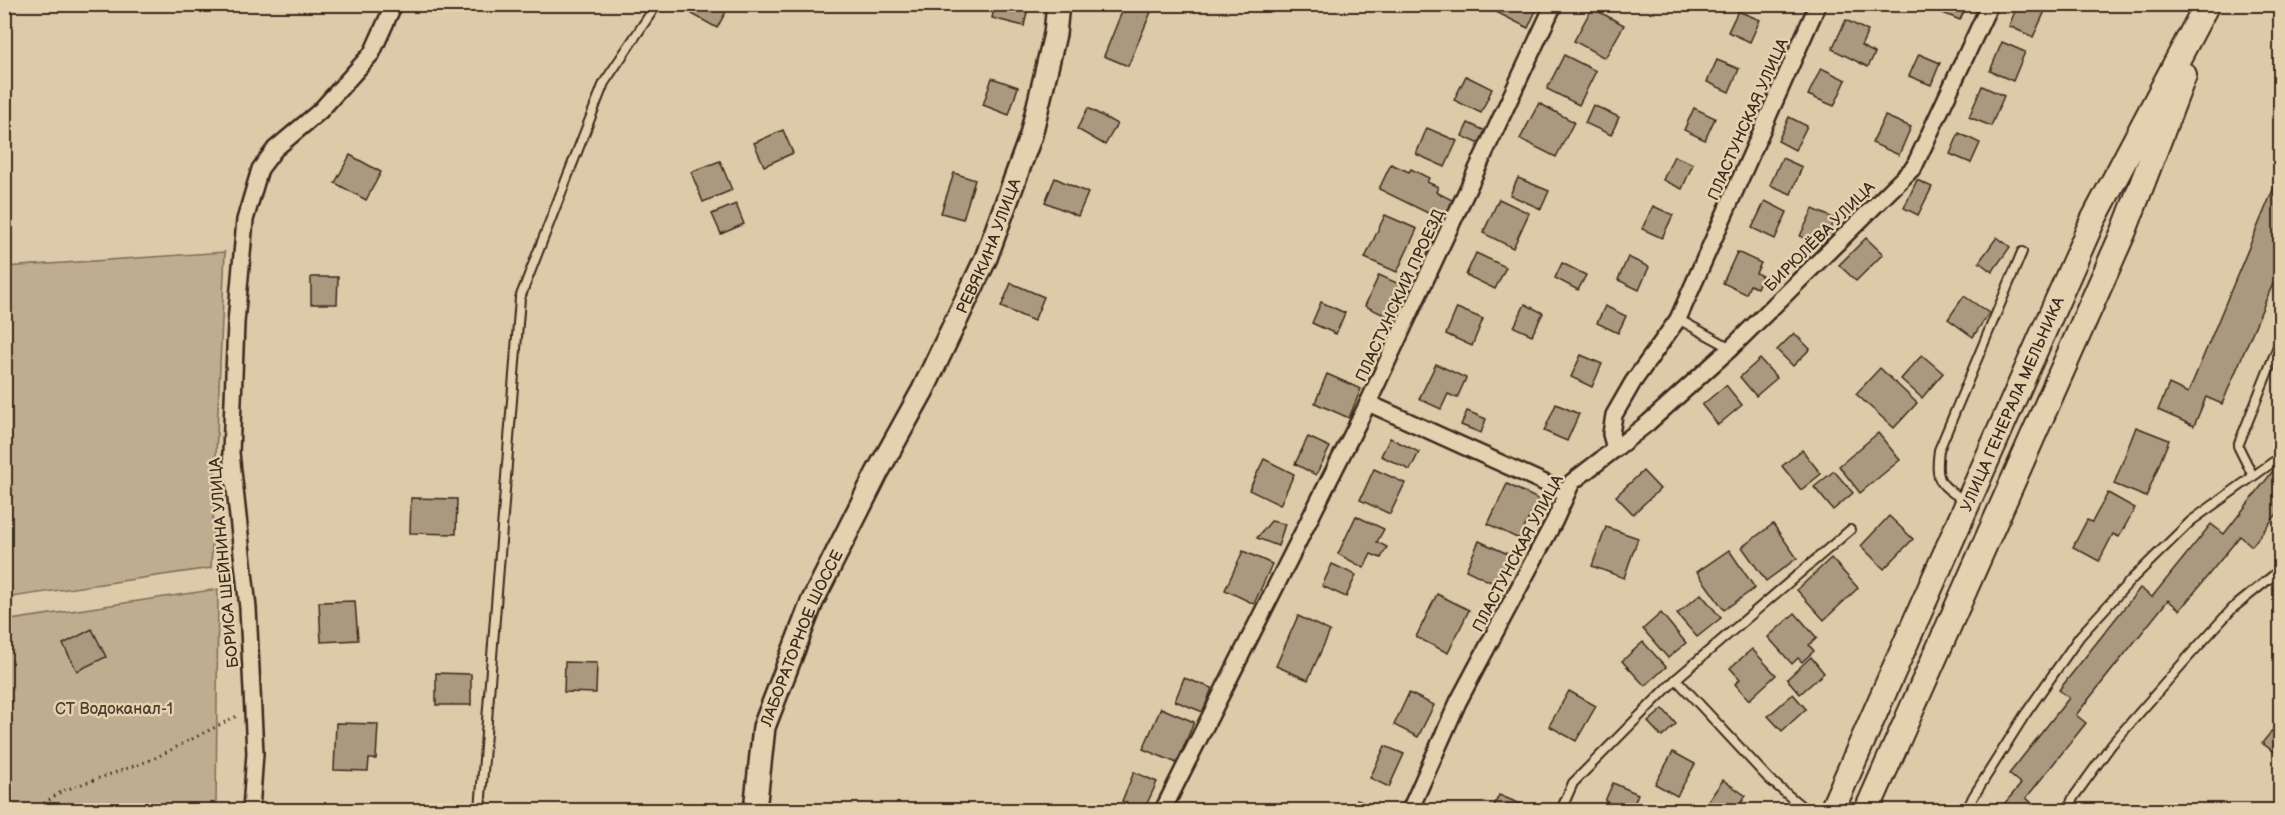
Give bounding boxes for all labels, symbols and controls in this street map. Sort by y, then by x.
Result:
street label: ПЛАСТУНСКАЯ УЛИЦА [1704,36,1793,203]
street label: РЕВЯКИНА УЛИЦА [953,176,1025,317]
street label: БИРЮЛЁВА УЛИЦА [1760,177,1879,296]
street label: ПЛАСТУНСКИЙ ПРОЕЗД [1352,206,1449,385]
street label: УЛИЦА ГЕНЕРАЛА МЕЛЬНИКА [1957,294,2069,515]
street label: БОРИСА ШЕЙНИНА УЛИЦА [206,457,243,669]
street label: ПЛАСТУНСКАЯ УЛИЦА [1469,472,1568,635]
street label: ЛАБОРАТОРНОЕ ШОССЕ [757,547,848,730]
park label: СТ Водоканал-1 [55,700,173,719]

